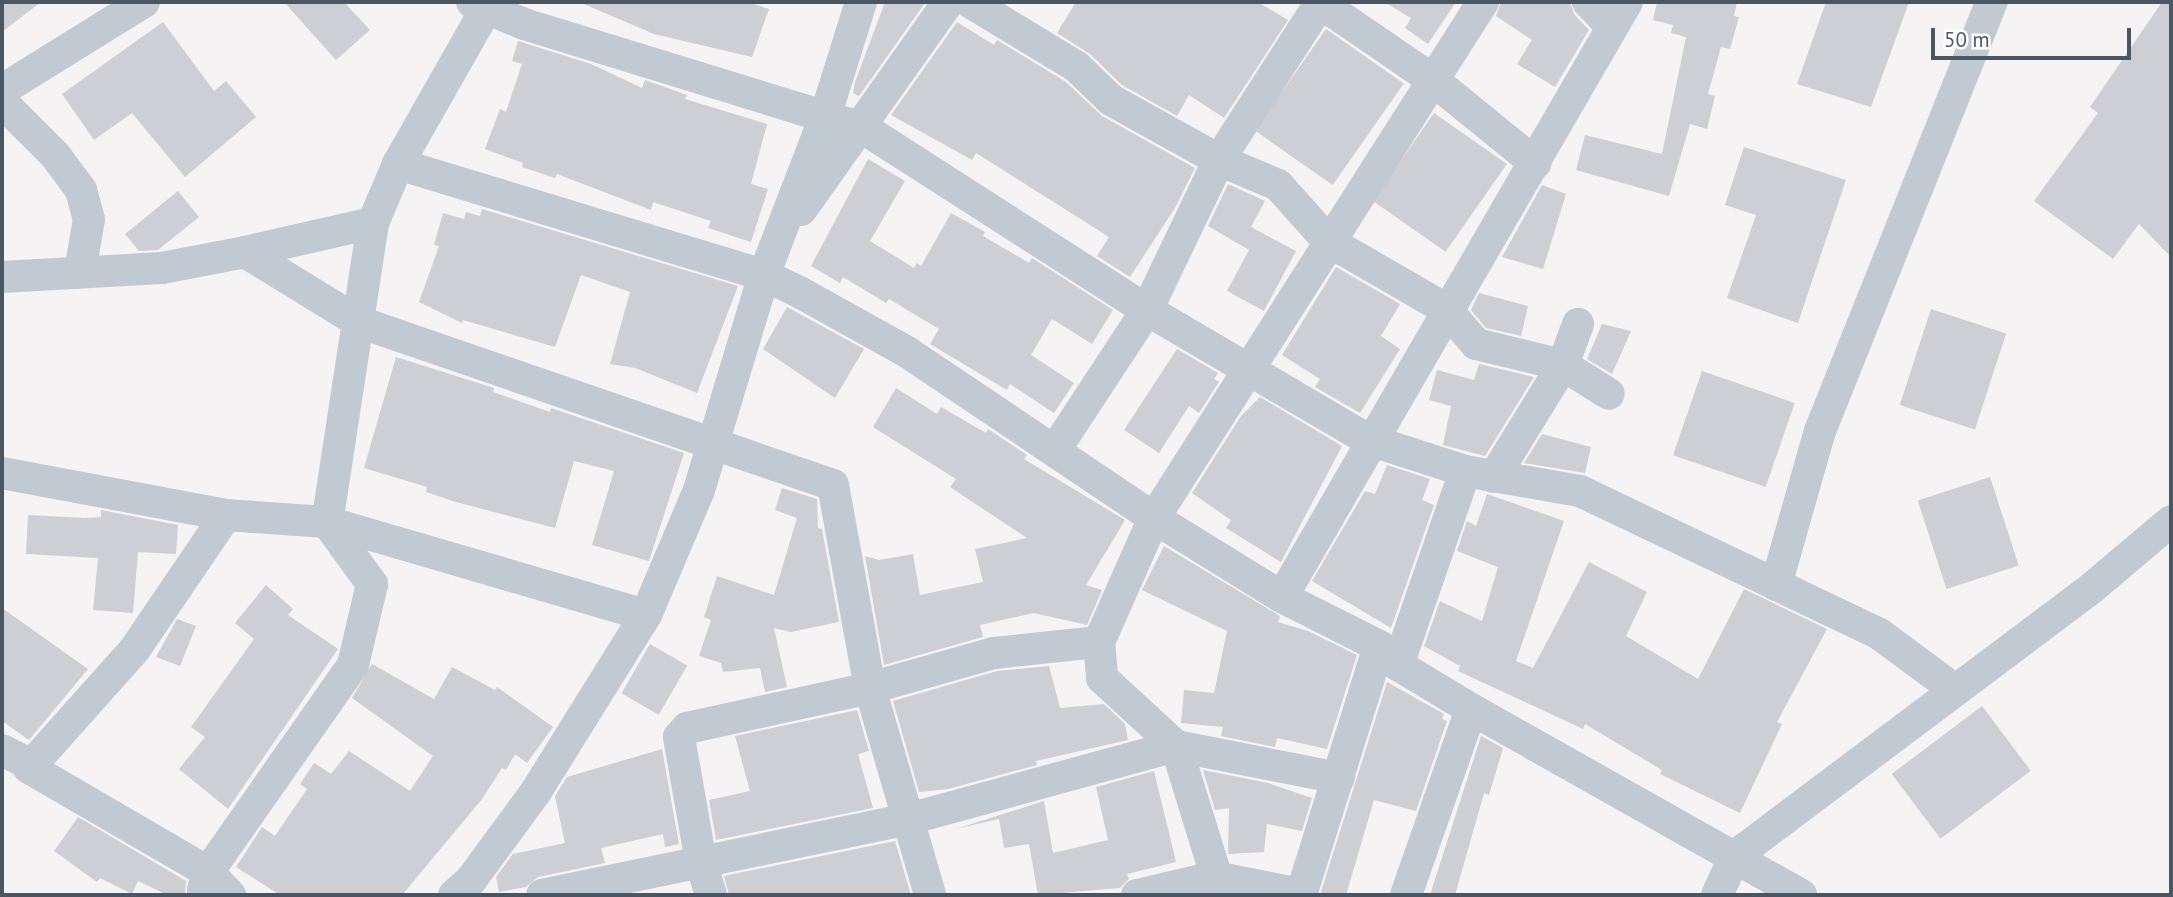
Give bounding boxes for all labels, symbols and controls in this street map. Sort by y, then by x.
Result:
scale bar [1935,14,2134,58]
text: 50 m [1944,26,1990,53]

